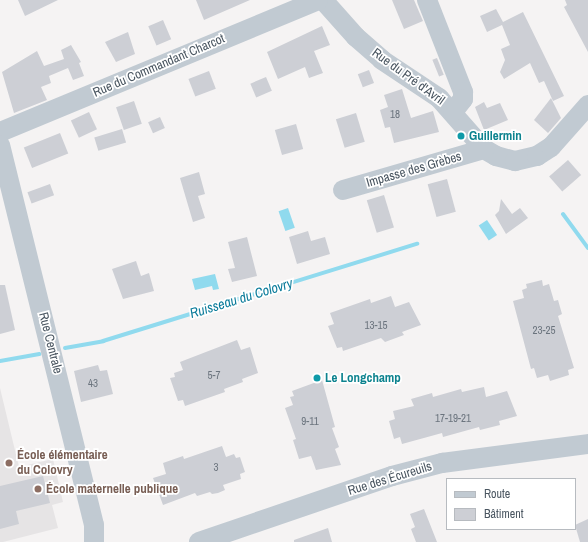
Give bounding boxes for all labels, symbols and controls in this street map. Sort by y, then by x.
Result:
street label: Rue du Commandant Charcot [91,31,227,101]
street label: Rue du Pré d'Avril [369,45,447,109]
house number: 18 [390,107,400,121]
place label: Guillermin [469,128,522,144]
marker: Guillermin [456,131,466,141]
street label: Impasse des Grèbes [365,149,463,191]
water label: Ruisseau du Colovry [188,274,294,322]
street label: Rue Centrale [35,311,65,375]
house number: 13-15 [364,318,388,332]
house number: 23-25 [532,323,556,337]
house number: 5-7 [207,368,221,382]
place label: Le Longchamp [325,370,401,386]
marker: Le Longchamp [312,373,322,383]
house number: 43 [88,376,98,390]
house number: 17-19-21 [435,411,471,425]
house number: 9-11 [301,414,319,428]
place label: École élémentaire du Colovry [17,448,108,479]
marker: École élémentaire du Colovry [4,458,14,468]
street label: Rue des Écureuils [346,459,434,499]
house number: 3 [213,460,219,474]
legend [446,478,576,530]
place label: École maternelle publique [46,481,178,497]
marker: École maternelle publique [33,484,43,494]
text: Route [484,486,510,502]
text: Bâtiment [484,506,523,522]

